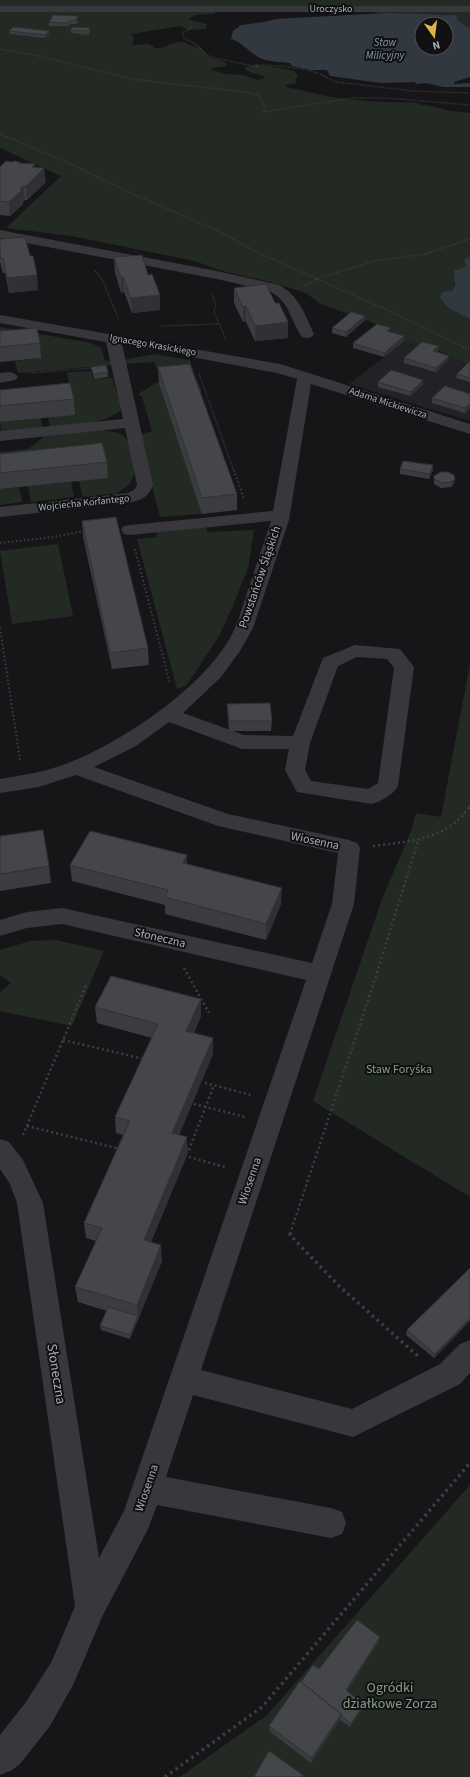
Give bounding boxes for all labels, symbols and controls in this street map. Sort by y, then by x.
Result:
street label: Uroczysko [309,2,353,16]
north arrow [414,16,454,56]
water label: Staw Milicyjny [366,35,405,63]
text: N [431,37,442,53]
street label: Ignacego Krasickiego [109,331,197,359]
street label: Adama Mickiewicza [347,384,429,422]
street label: Wojciecha Korfantego [38,491,130,515]
street label: Powstańców Śląskich [235,524,285,630]
street label: Wiosenna [289,828,341,854]
street label: Słoneczna [133,924,187,952]
park label: Staw Foryśka [366,1061,432,1078]
street label: Wiosenna [234,1155,266,1207]
street label: Słoneczna [41,1342,71,1406]
street label: Wiosenna [131,1462,163,1514]
park label: Ogródki działkowe Zorza [343,1678,437,1714]

